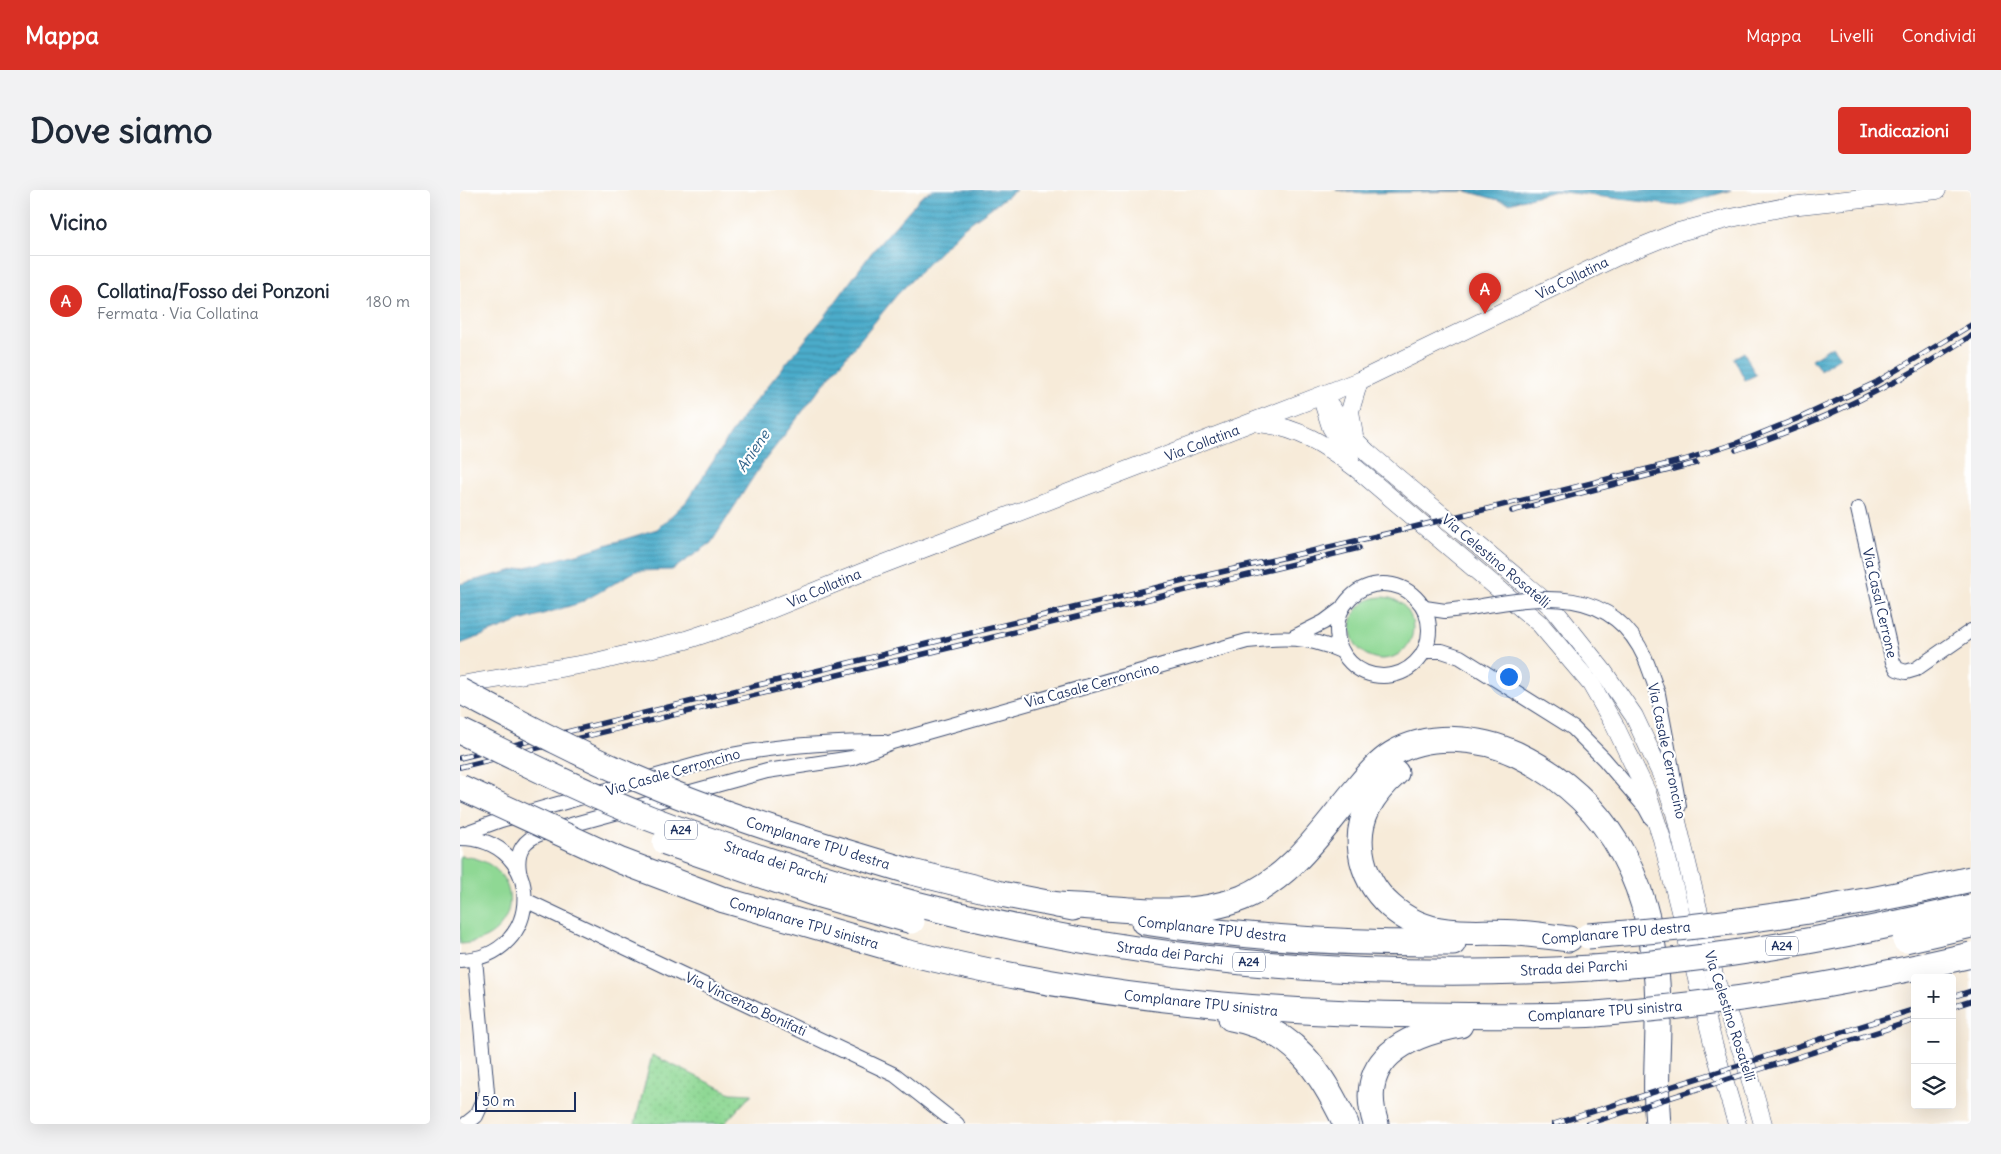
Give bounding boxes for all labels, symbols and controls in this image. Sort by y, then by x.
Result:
text: Mappa [25,20,99,50]
text: Mappa [1746,24,1801,47]
text: Livelli [1829,24,1874,47]
text: Condividi [1902,24,1976,47]
button: Indicazioni [1838,107,1971,154]
text: Dove siamo [30,108,213,152]
text: Vicino [50,209,107,236]
street label: Via Collatina [1533,253,1611,303]
pin: A [1469,273,1501,314]
text: Collatina/Fosso dei Ponzoni [97,279,330,303]
text: A [61,291,71,311]
text: 180 m [366,291,410,311]
text: Fermata · Via Collatina [97,303,259,323]
street label: Via Collatina [1162,421,1242,465]
water label: Aniene [732,425,774,475]
street label: Via Celestino Rosatelli [1438,510,1554,612]
street label: Via Casal Cerrone [1859,546,1901,660]
street label: Via Collatina [784,564,864,612]
street label: Via Casale Cerroncino [1023,658,1161,712]
your location [1496,664,1522,690]
street label: Via Casale Cerroncino [1644,681,1690,821]
street label: Via Casale Cerroncino [604,744,742,800]
street label: Complanare TPU destra [744,813,892,873]
road number: A24 [665,820,697,840]
street label: Strada dei Parchi [722,837,830,887]
street label: Complanare TPU sinistra [727,893,881,953]
street label: Complanare TPU destra [1137,912,1287,946]
street label: Complanare TPU destra [1541,918,1691,948]
road number: A24 [1766,936,1798,956]
street label: Strada dei Parchi [1116,938,1224,968]
street label: Via Celestino Rosatelli [1700,948,1760,1084]
road number: A24 [1233,952,1265,972]
street label: Strada dei Parchi [1520,956,1628,980]
street label: Via Vincenzo Bonifati [682,968,810,1040]
map controls [1911,974,1956,1109]
button: + [1911,974,1956,1019]
street label: Complanare TPU sinistra [1123,986,1279,1020]
street label: Complanare TPU sinistra [1527,997,1683,1025]
button: − [1911,1019,1956,1064]
button: layers [1911,1064,1956,1109]
scale bar [475,1089,576,1112]
text: 50 m [482,1092,515,1110]

